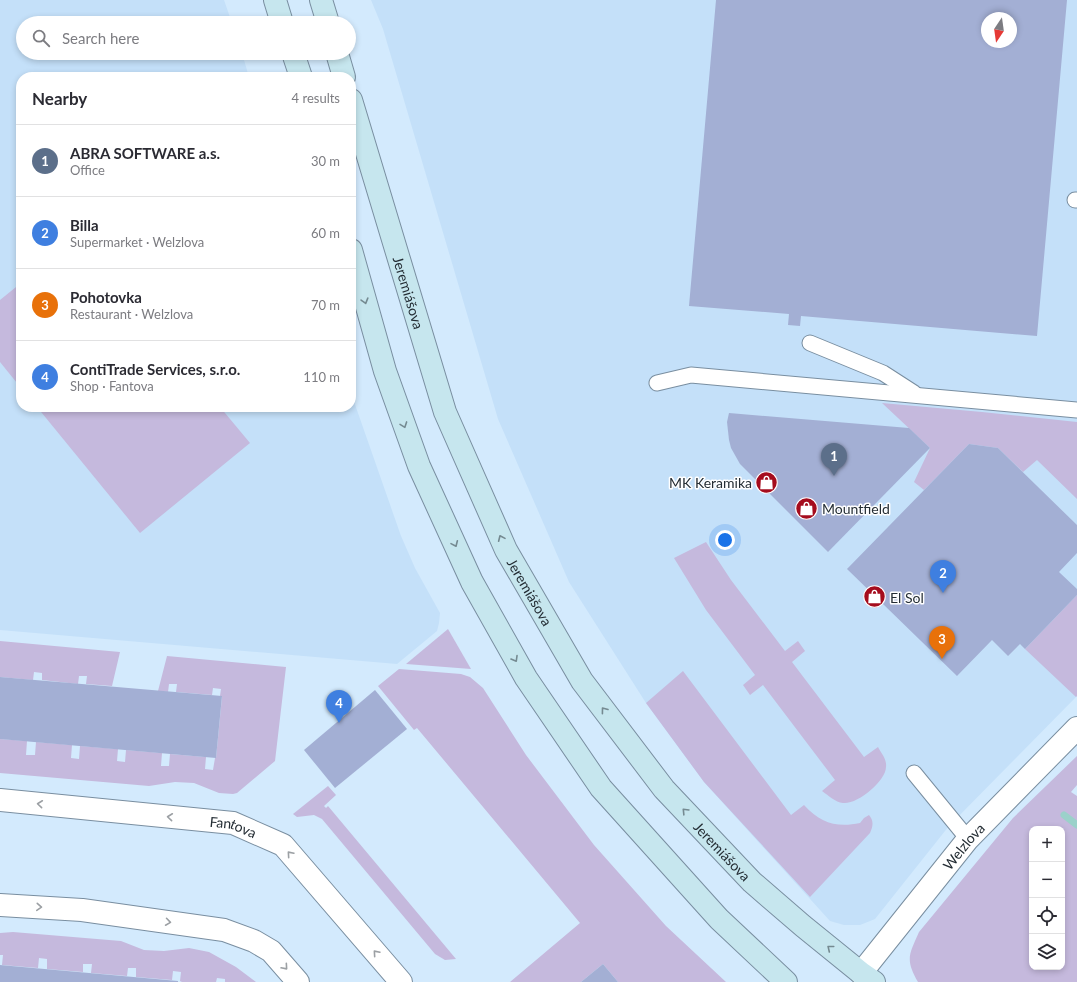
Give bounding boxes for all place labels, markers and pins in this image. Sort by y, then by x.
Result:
pin: 1 [821,443,847,476]
shop icon: MK Keramika [754,469,780,495]
place label: MK Keramika [669,474,752,491]
shop icon: Mountfield [794,495,820,521]
place label: Mountfield [822,500,890,517]
pin: 2 [930,560,956,593]
shop icon: El Sol [861,584,887,610]
place label: El Sol [890,589,924,606]
pin: 3 [929,626,955,659]
pin: 4 [326,690,352,723]

